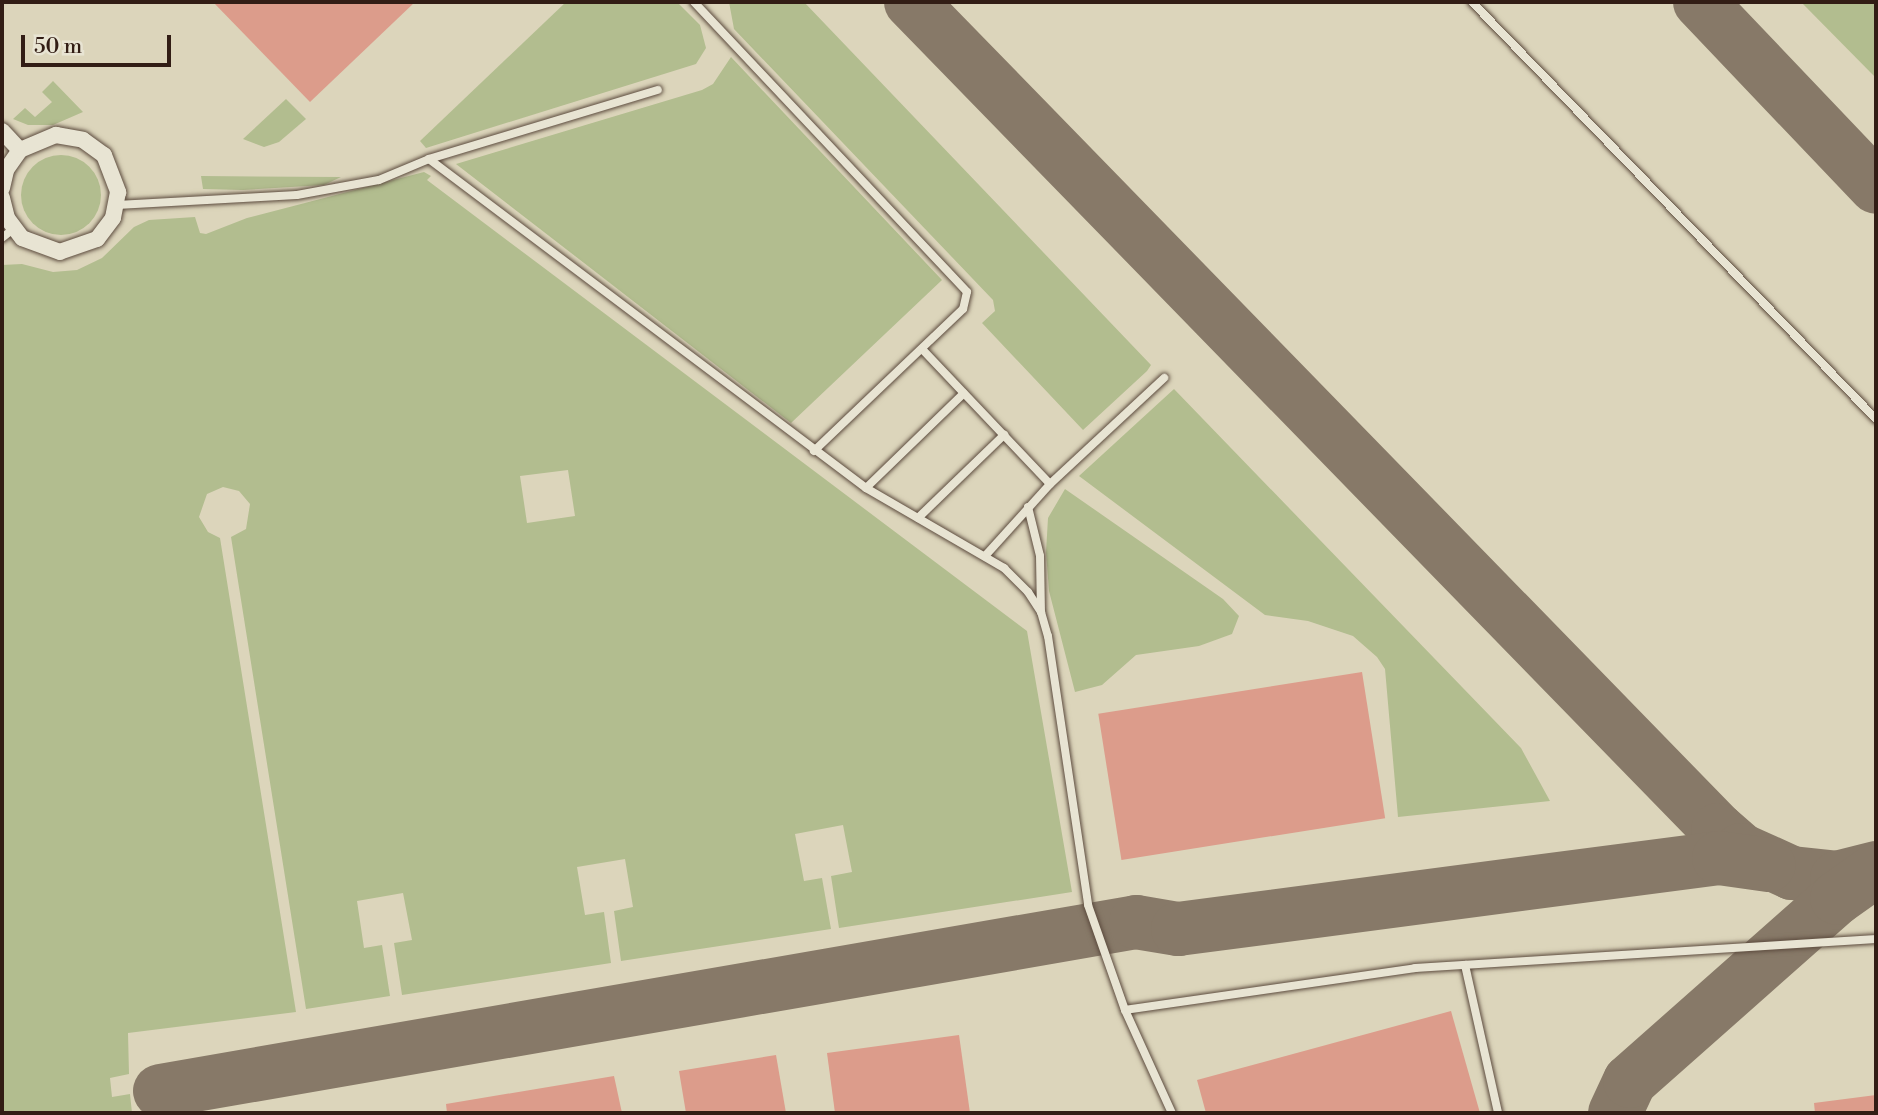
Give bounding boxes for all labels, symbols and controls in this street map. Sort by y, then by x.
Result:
scale bar [24,21,175,65]
text: 50 m [34,34,82,60]

